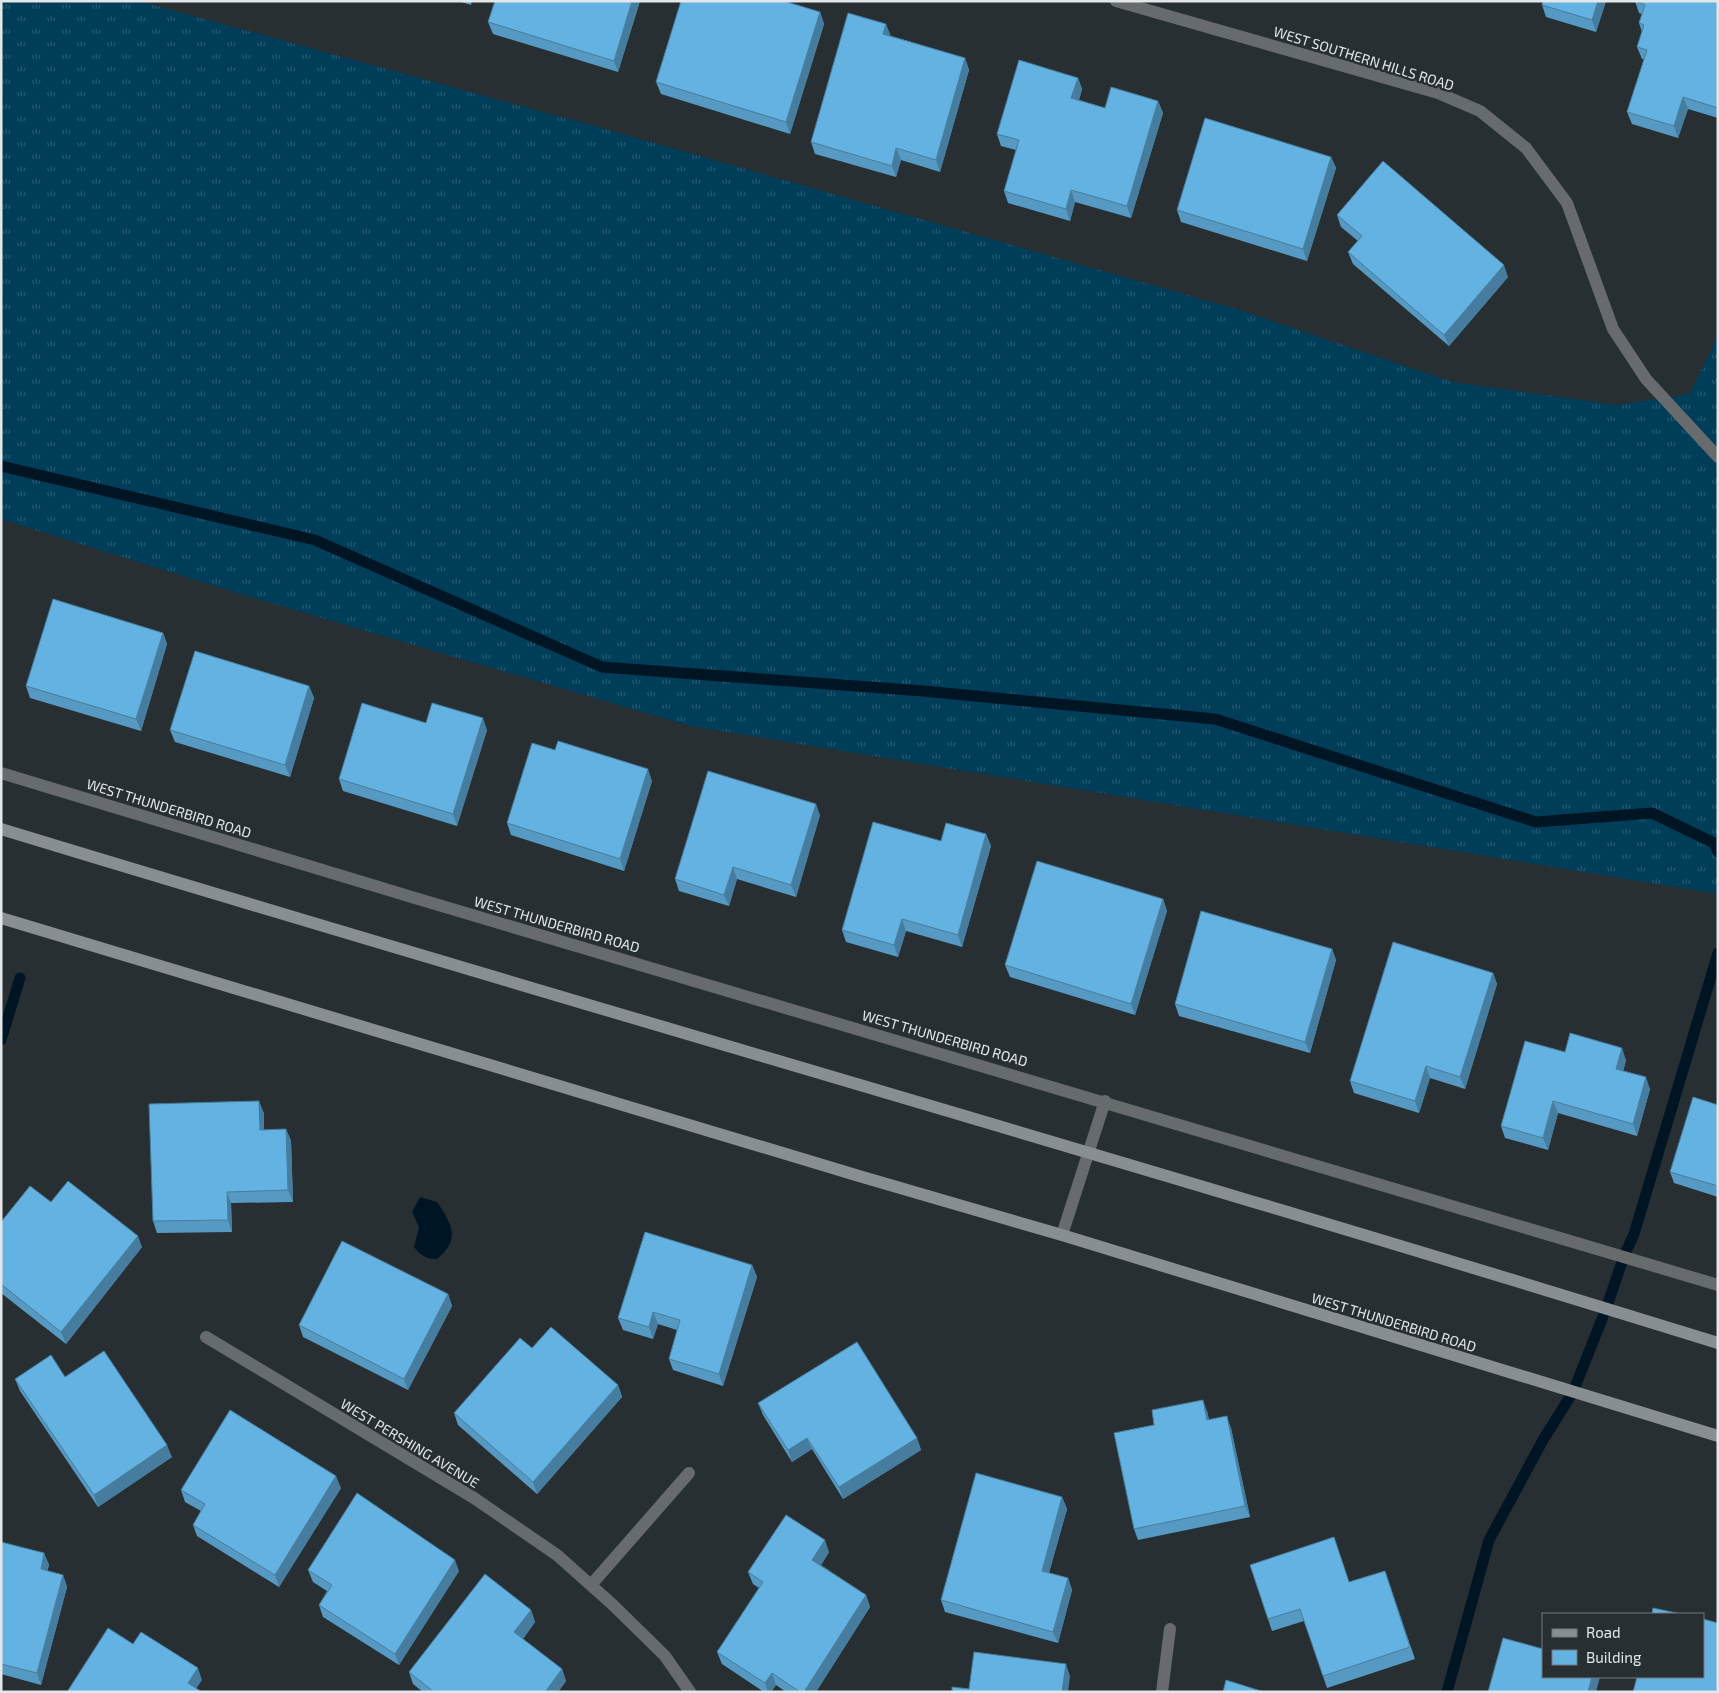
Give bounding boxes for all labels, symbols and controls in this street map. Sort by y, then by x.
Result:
street label: WEST SOUTHERN HILLS ROAD [1272,22,1456,94]
street label: WEST THUNDERBIRD ROAD [85,775,253,841]
street label: WEST THUNDERBIRD ROAD [472,892,642,956]
street label: WEST THUNDERBIRD ROAD [860,1006,1030,1070]
street label: WEST THUNDERBIRD ROAD [1310,1289,1478,1355]
street label: WEST PERSHING AVENUE [338,1395,482,1491]
legend [1542,1613,1704,1678]
text: Road [1586,1623,1621,1641]
text: Building [1586,1648,1642,1666]

